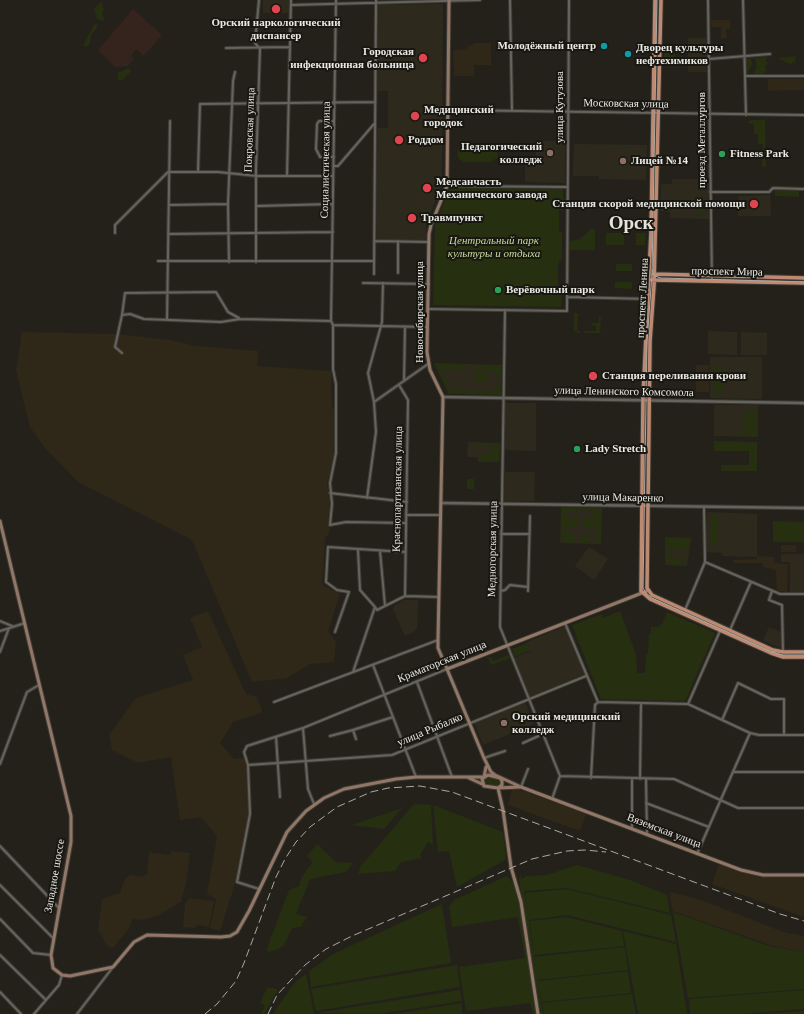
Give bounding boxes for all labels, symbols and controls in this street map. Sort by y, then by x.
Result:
marker: Орский наркологический диспансер [270,3,282,15]
place label: Орский наркологический диспансер [212,16,340,42]
place label: Молодёжный центр [497,39,596,53]
marker: Молодёжный центр [599,41,609,51]
place label: Дворец культуры нефтехимиков [636,41,723,67]
place label: Городская инфекционная больница [290,45,414,71]
marker: Дворец культуры нефтехимиков [623,49,633,59]
marker: Городская инфекционная больница [417,52,429,64]
street label: улица Кутузова [553,71,567,143]
street label: Покровская улица [242,87,258,173]
street label: проезд Металлургов [695,92,709,188]
street label: Московская улица [583,97,669,111]
street label: Социалистическая улица [318,101,334,219]
place label: Медицинский городок [424,103,494,129]
marker: Медицинский городок [409,110,421,122]
place label: Роддом [408,133,444,147]
marker: Роддом [393,134,405,146]
place label: Педагогический колледж [461,140,542,166]
place label: Fitness Park [730,147,789,161]
marker: Педагогический колледж [545,148,555,158]
marker: Fitness Park [717,149,727,159]
place label: Лицей №14 [631,154,688,168]
marker: Лицей №14 [618,156,628,166]
place label: Медсанчасть Механического завода [436,175,547,201]
marker: Медсанчасть Механического завода [421,182,433,194]
place label: Станция скорой медицинской помощи [552,197,745,211]
marker: Станция скорой медицинской помощи [748,198,760,210]
place label: Травмпункт [421,211,483,225]
marker: Травмпункт [406,212,418,224]
district label: Орск [609,213,653,235]
park label: Центральный парк культуры и отдыха [448,234,540,260]
street label: проспект Ленина [634,258,652,338]
street label: Новосибирская улица [413,261,427,363]
street label: проспект Мира [691,265,763,279]
place label: Верёвочный парк [506,283,595,297]
marker: Верёвочный парк [493,285,503,295]
place label: Станция переливания крови [602,369,746,383]
marker: Станция переливания крови [587,370,599,382]
street label: улица Ленинского Комсомола [554,384,694,400]
street label: Краснопартизанская улица [390,426,406,552]
place label: Lady Stretch [585,442,646,456]
marker: Lady Stretch [572,444,582,454]
street label: улица Макаренко [582,491,664,505]
street label: Медногорская улица [486,501,500,597]
street label: Краматорская улица [396,638,488,686]
street label: улица Рыбалко [395,710,465,750]
place label: Орский медицинский колледж [512,710,620,736]
marker: Орский медицинский колледж [499,718,509,728]
street label: Вяземская улица [625,811,703,851]
street label: Западное шоссе [42,838,68,914]

